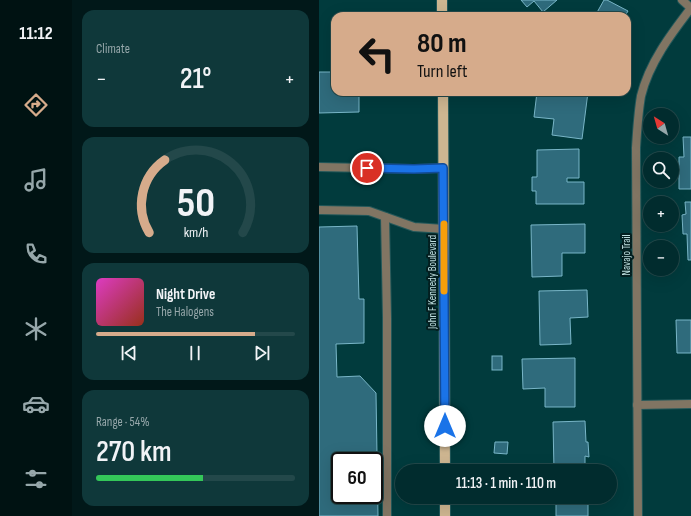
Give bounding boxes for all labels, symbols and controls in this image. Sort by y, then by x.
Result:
text: 11:12 [19,23,53,44]
text: 80 m [417,27,466,60]
icon: left [351,28,403,80]
text: Climate [96,41,130,57]
text: 21° [180,61,211,97]
text: Turn left [417,61,468,82]
text: − [96,66,107,93]
text: + [284,66,295,93]
icon: directions [22,91,50,119]
north arrow [643,108,679,144]
map controls [643,108,679,276]
pin [350,151,384,185]
button: search [643,152,679,188]
icon: arrive [356,157,378,179]
icon: music [22,166,50,194]
text: 50 [176,179,215,228]
button: + [643,196,679,232]
text: km/h [183,223,208,240]
street label: Navajo Trail [620,234,633,276]
street label: John F Kennedy Boulevard [426,235,439,330]
icon: phone [22,240,50,268]
button: − [643,240,679,276]
text: Night Drive [156,285,215,304]
text: The Halogens [156,304,214,320]
icon: climate [22,315,50,343]
icon: previous [118,342,140,364]
icon: pause [184,342,206,364]
icon: next [251,342,273,364]
icon: car [22,390,50,418]
position arrow [424,405,466,447]
text: Range · 54% [96,414,150,430]
text: 270 km [96,434,172,470]
speed limit sign: 60 [331,452,383,504]
icon: filters [22,465,50,493]
text: 11:13 · 1 min · 110 m [456,474,556,493]

